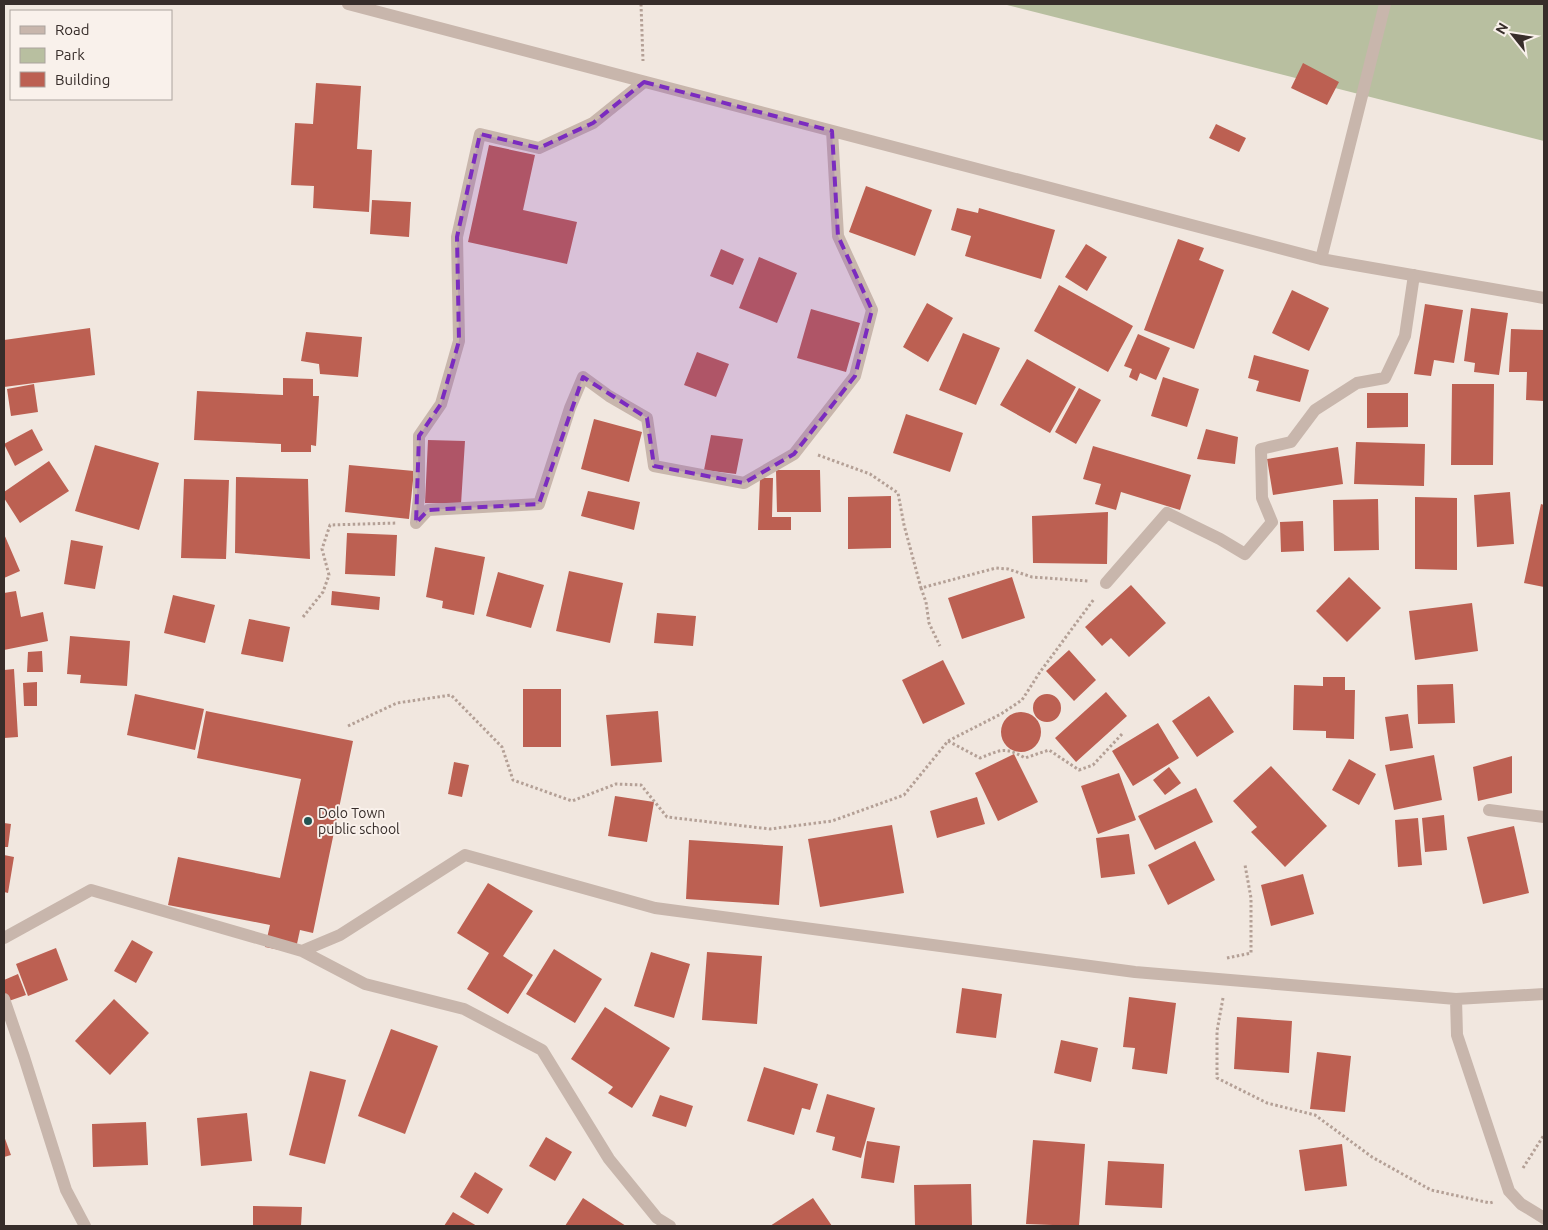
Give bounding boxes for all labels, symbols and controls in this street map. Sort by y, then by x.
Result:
legend [10,10,172,100]
north arrow [1488,10,1538,60]
text: N [1492,20,1511,37]
text: Road [55,21,90,38]
text: Park [55,46,85,63]
text: Building [55,71,110,88]
place label: Dolo Town public school [318,805,400,837]
marker: Dolo Town public school [302,815,314,827]

